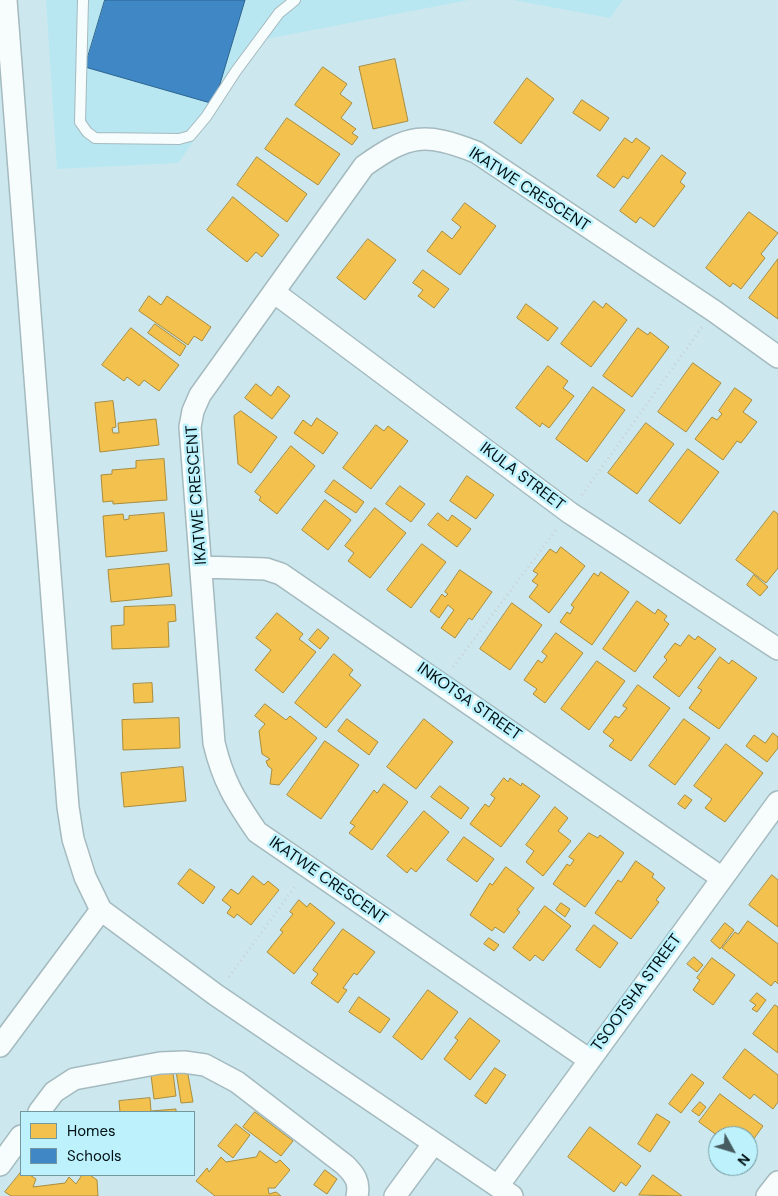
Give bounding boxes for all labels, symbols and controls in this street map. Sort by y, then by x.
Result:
street label: IKATWE CRESCENT [465,144,593,236]
street label: IKATWE CRESCENT [183,424,211,566]
street label: IKULA STREET [476,439,568,515]
street label: INKOTSA STREET [413,659,525,745]
street label: IKATWE CRESCENT [265,833,391,929]
street label: TSOOTSHA STREET [588,931,686,1055]
legend [20,1111,195,1176]
text: Homes [67,1121,116,1141]
north arrow [708,1126,758,1176]
text: Schools [67,1146,122,1166]
text: N [734,1150,754,1169]

